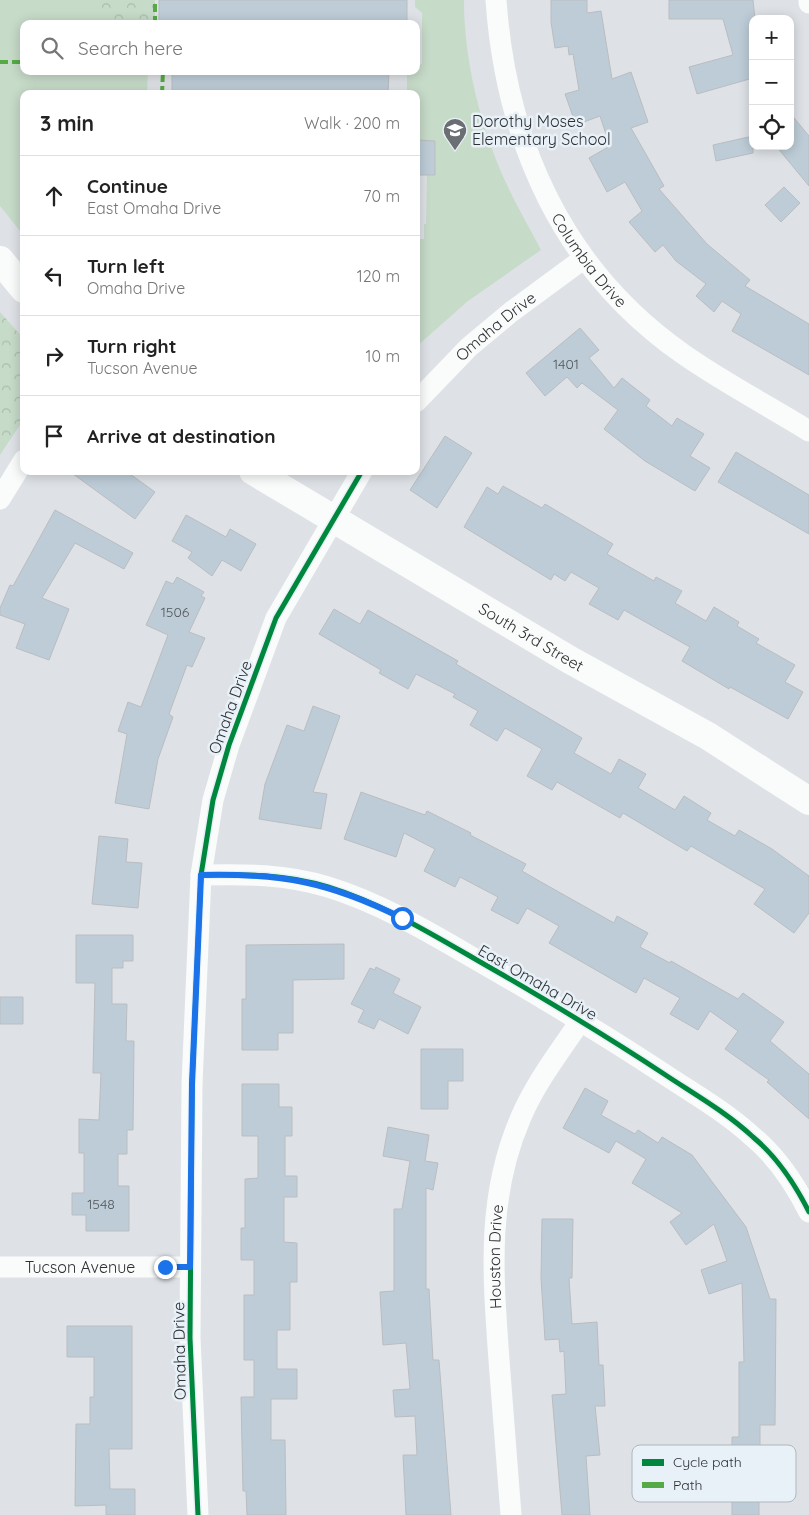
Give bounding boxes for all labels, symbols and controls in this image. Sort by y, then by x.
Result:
map controls [749,15,794,150]
button: + [749,15,794,60]
search box [20,20,420,75]
icon: search [38,34,66,62]
text: Search here [78,36,183,60]
button: − [749,60,794,105]
button: locate [749,105,794,150]
text: 3 min [40,110,94,136]
place label: Dorothy Moses Elementary School [472,111,611,149]
text: Walk · 200 m [304,113,400,133]
school or university icon: Dorothy Moses Elementary School [442,117,468,151]
text: Continue [87,174,168,198]
icon: ahead [40,182,68,210]
text: 70 m [363,186,400,206]
text: East Omaha Drive [87,198,221,218]
street label: Columbia Drive [548,209,631,311]
text: Turn left [87,254,165,278]
icon: left [40,262,68,290]
text: 120 m [357,266,400,286]
text: Omaha Drive [87,278,185,298]
street label: Omaha Drive [451,287,540,365]
text: Turn right [87,334,176,358]
icon: right [40,342,68,370]
text: 10 m [366,346,400,366]
house number: 1401 [553,355,579,373]
text: Tucson Avenue [87,358,198,378]
icon: arrive [40,422,68,450]
text: Arrive at destination [87,424,276,448]
street label: South 3rd Street [475,598,587,676]
house number: 1506 [161,603,190,621]
street label: Omaha Drive [204,657,256,757]
route start [391,907,414,930]
street label: East Omaha Drive [475,940,601,1024]
house number: 1548 [87,1195,115,1213]
street label: Houston Drive [484,1203,507,1310]
route end [154,1256,177,1279]
street label: Tucson Avenue [25,1257,135,1277]
street label: Omaha Drive [168,1302,190,1400]
legend [632,1445,796,1502]
text: Cycle path [673,1453,742,1471]
text: Path [673,1476,702,1494]

